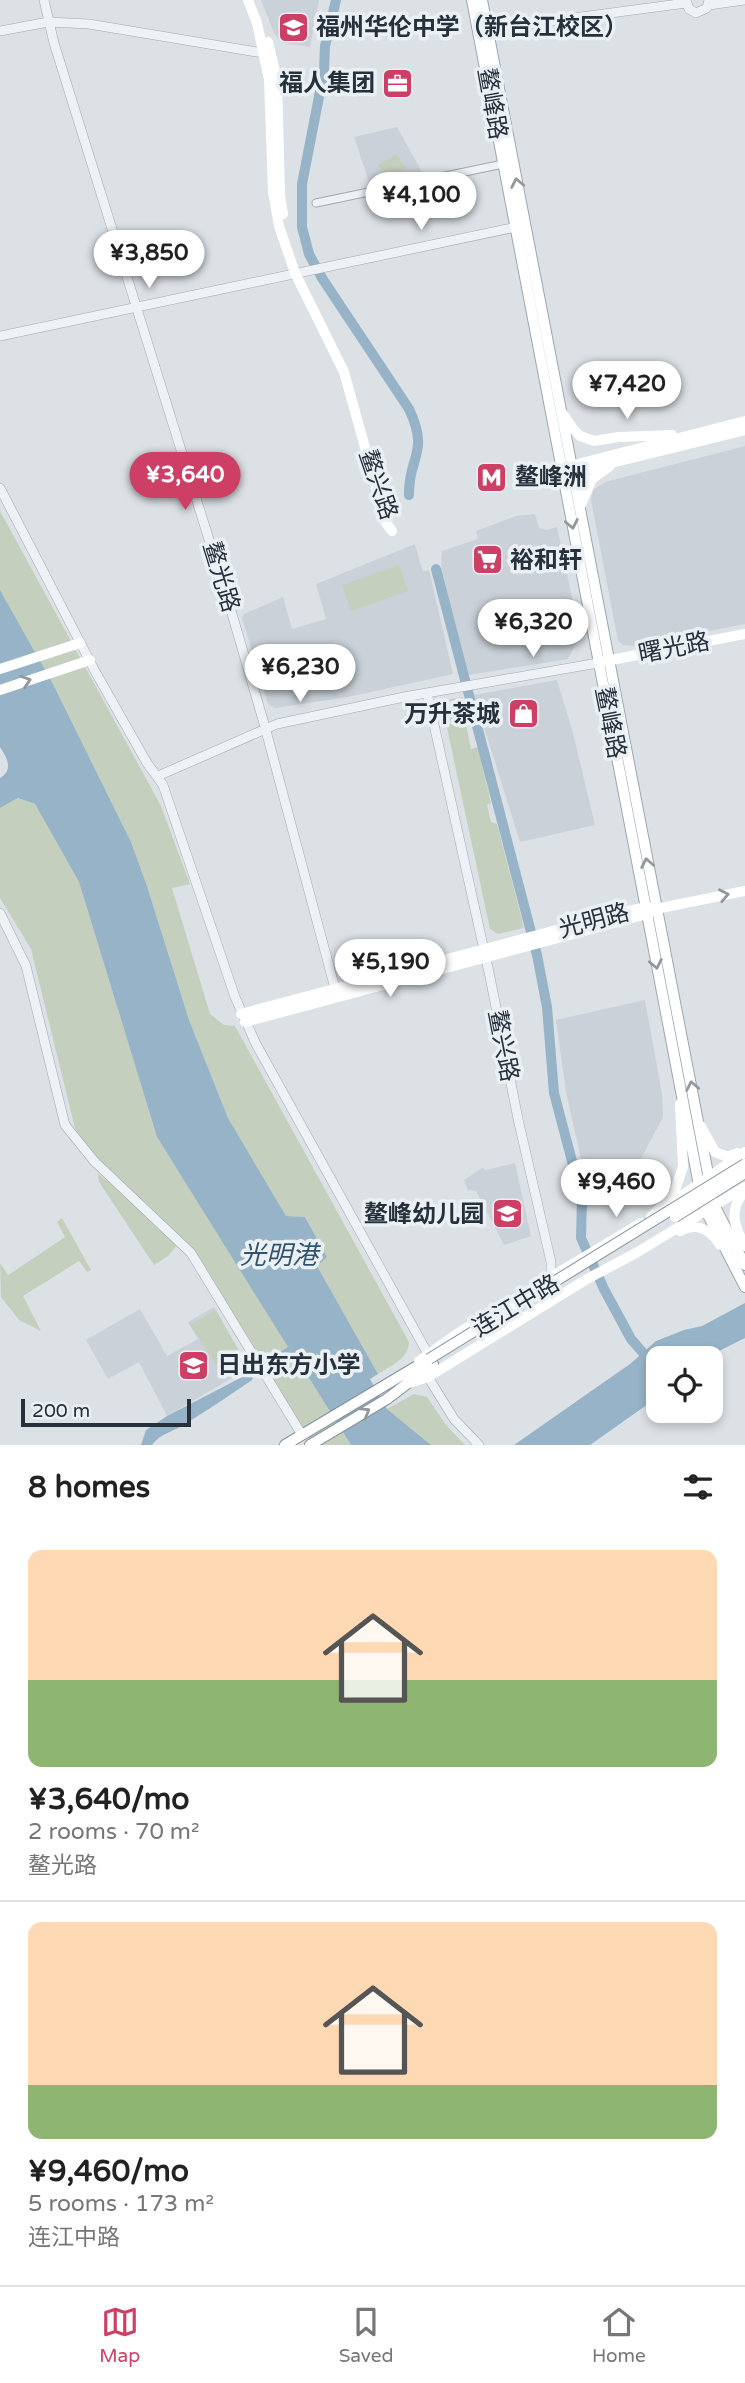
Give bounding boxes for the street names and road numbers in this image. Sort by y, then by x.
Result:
street label: 鳌峰路 [471,66,513,142]
street label: 鳌兴路 [353,446,403,524]
street label: 鳌光路 [197,538,245,616]
street label: 曙光路 [636,627,712,669]
street label: 鳌峰路 [589,685,631,761]
street label: 光明路 [555,898,633,944]
street label: 鳌兴路 [482,1008,524,1084]
street label: 连江中路 [467,1269,565,1343]

